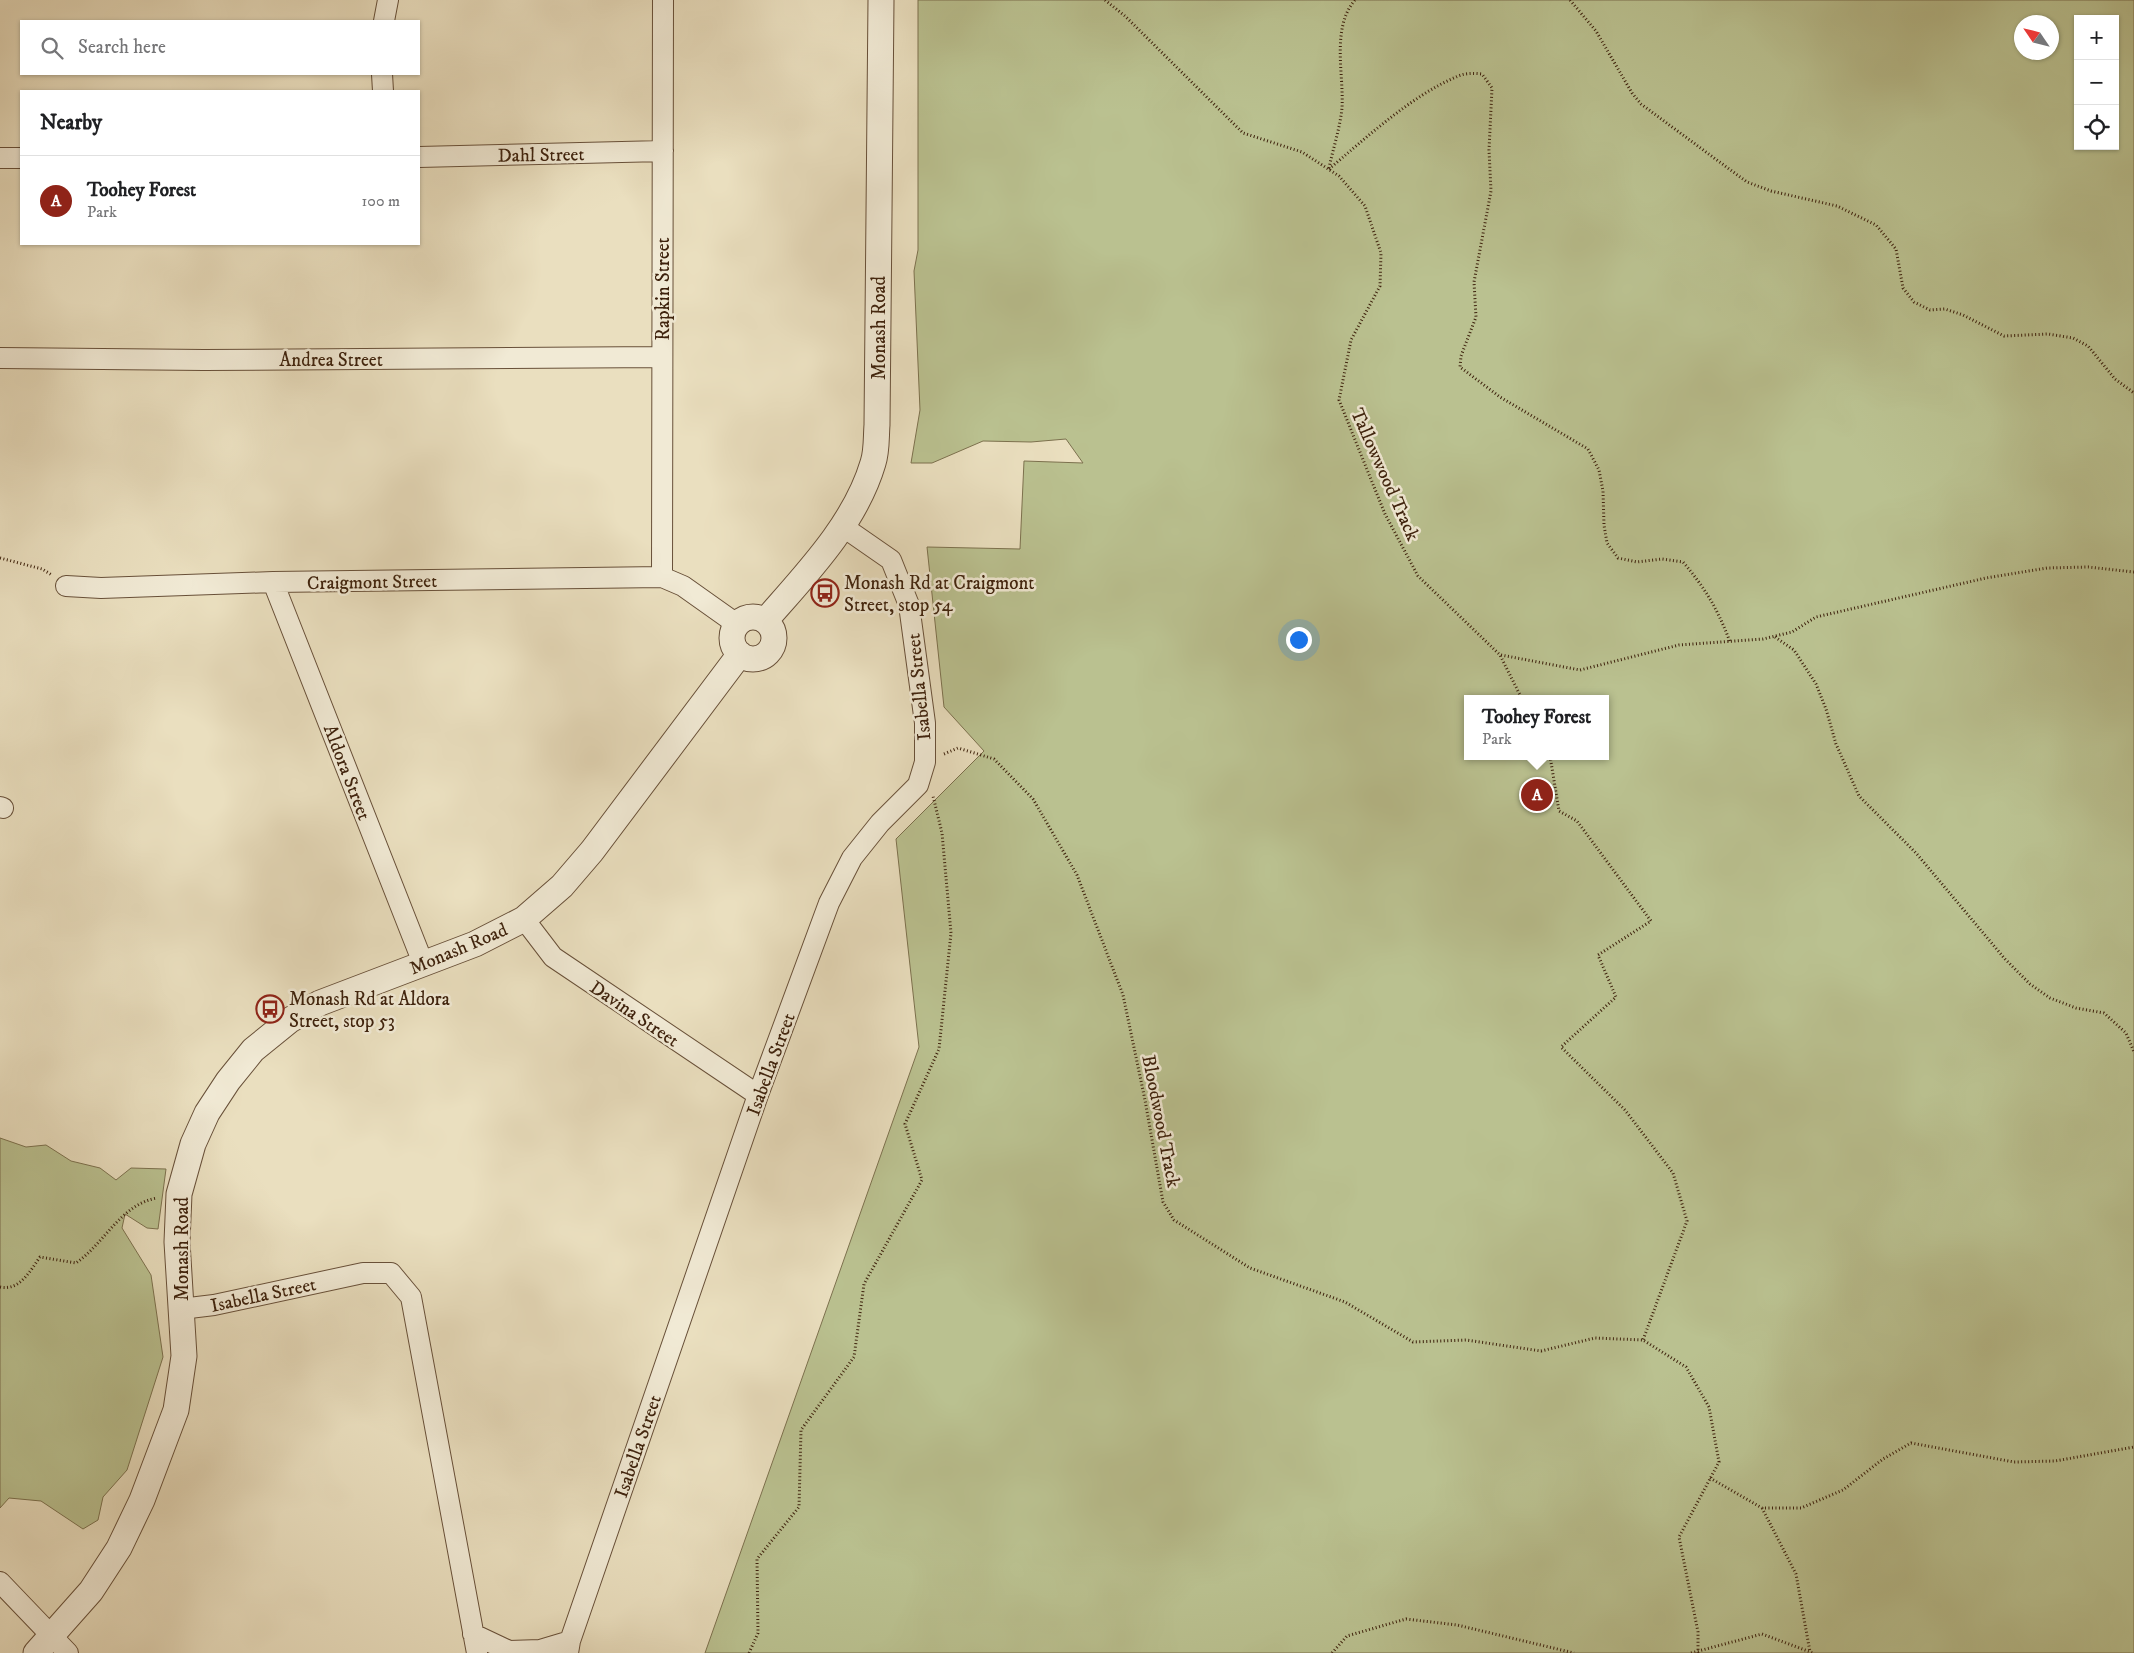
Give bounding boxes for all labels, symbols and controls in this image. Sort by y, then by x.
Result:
north arrow [2014,15,2059,60]
map controls [2074,15,2119,150]
button: + [2074,15,2119,60]
search box [20,20,420,75]
icon: search [38,34,66,62]
text: Search here [78,36,166,59]
button: − [2074,60,2119,105]
button: locate [2074,105,2119,150]
text: Nearby [40,110,102,136]
street label: Dahl Street [497,143,585,168]
text: Toohey Forest [87,179,196,202]
text: A [51,191,61,211]
text: 100 m [362,191,400,211]
text: Park [87,202,117,222]
street label: Rapkin Street [652,237,675,341]
street label: Monash Road [868,275,891,380]
street label: Andrea Street [279,349,383,372]
street label: Tallowwood Track [1345,405,1424,545]
street label: Craigmont Street [307,570,437,595]
place label: Monash Rd at Craigmont Street, stop 54 [844,572,1034,617]
bus stop icon: Monash Rd at Craigmont Street, stop 54 [810,578,840,608]
your location [1286,627,1312,653]
street label: Isabella Street [902,632,937,742]
popup [1464,695,1609,760]
text: Toohey Forest [1482,706,1591,729]
street label: Aldora Street [318,721,375,824]
text: Park [1482,729,1512,749]
pin: A [1521,776,1553,814]
street label: Monash Road [406,918,511,980]
street label: Davina Street [585,976,683,1052]
place label: Monash Rd at Aldora Street, stop 53 [289,988,450,1033]
bus stop icon: Monash Rd at Aldora Street, stop 53 [255,994,285,1024]
street label: Isabella Street [742,1010,801,1119]
street label: Bloodwood Track [1136,1053,1185,1190]
street label: Monash Road [171,1196,194,1301]
street label: Isabella Street [208,1273,318,1318]
street label: Isabella Street [610,1392,667,1501]

